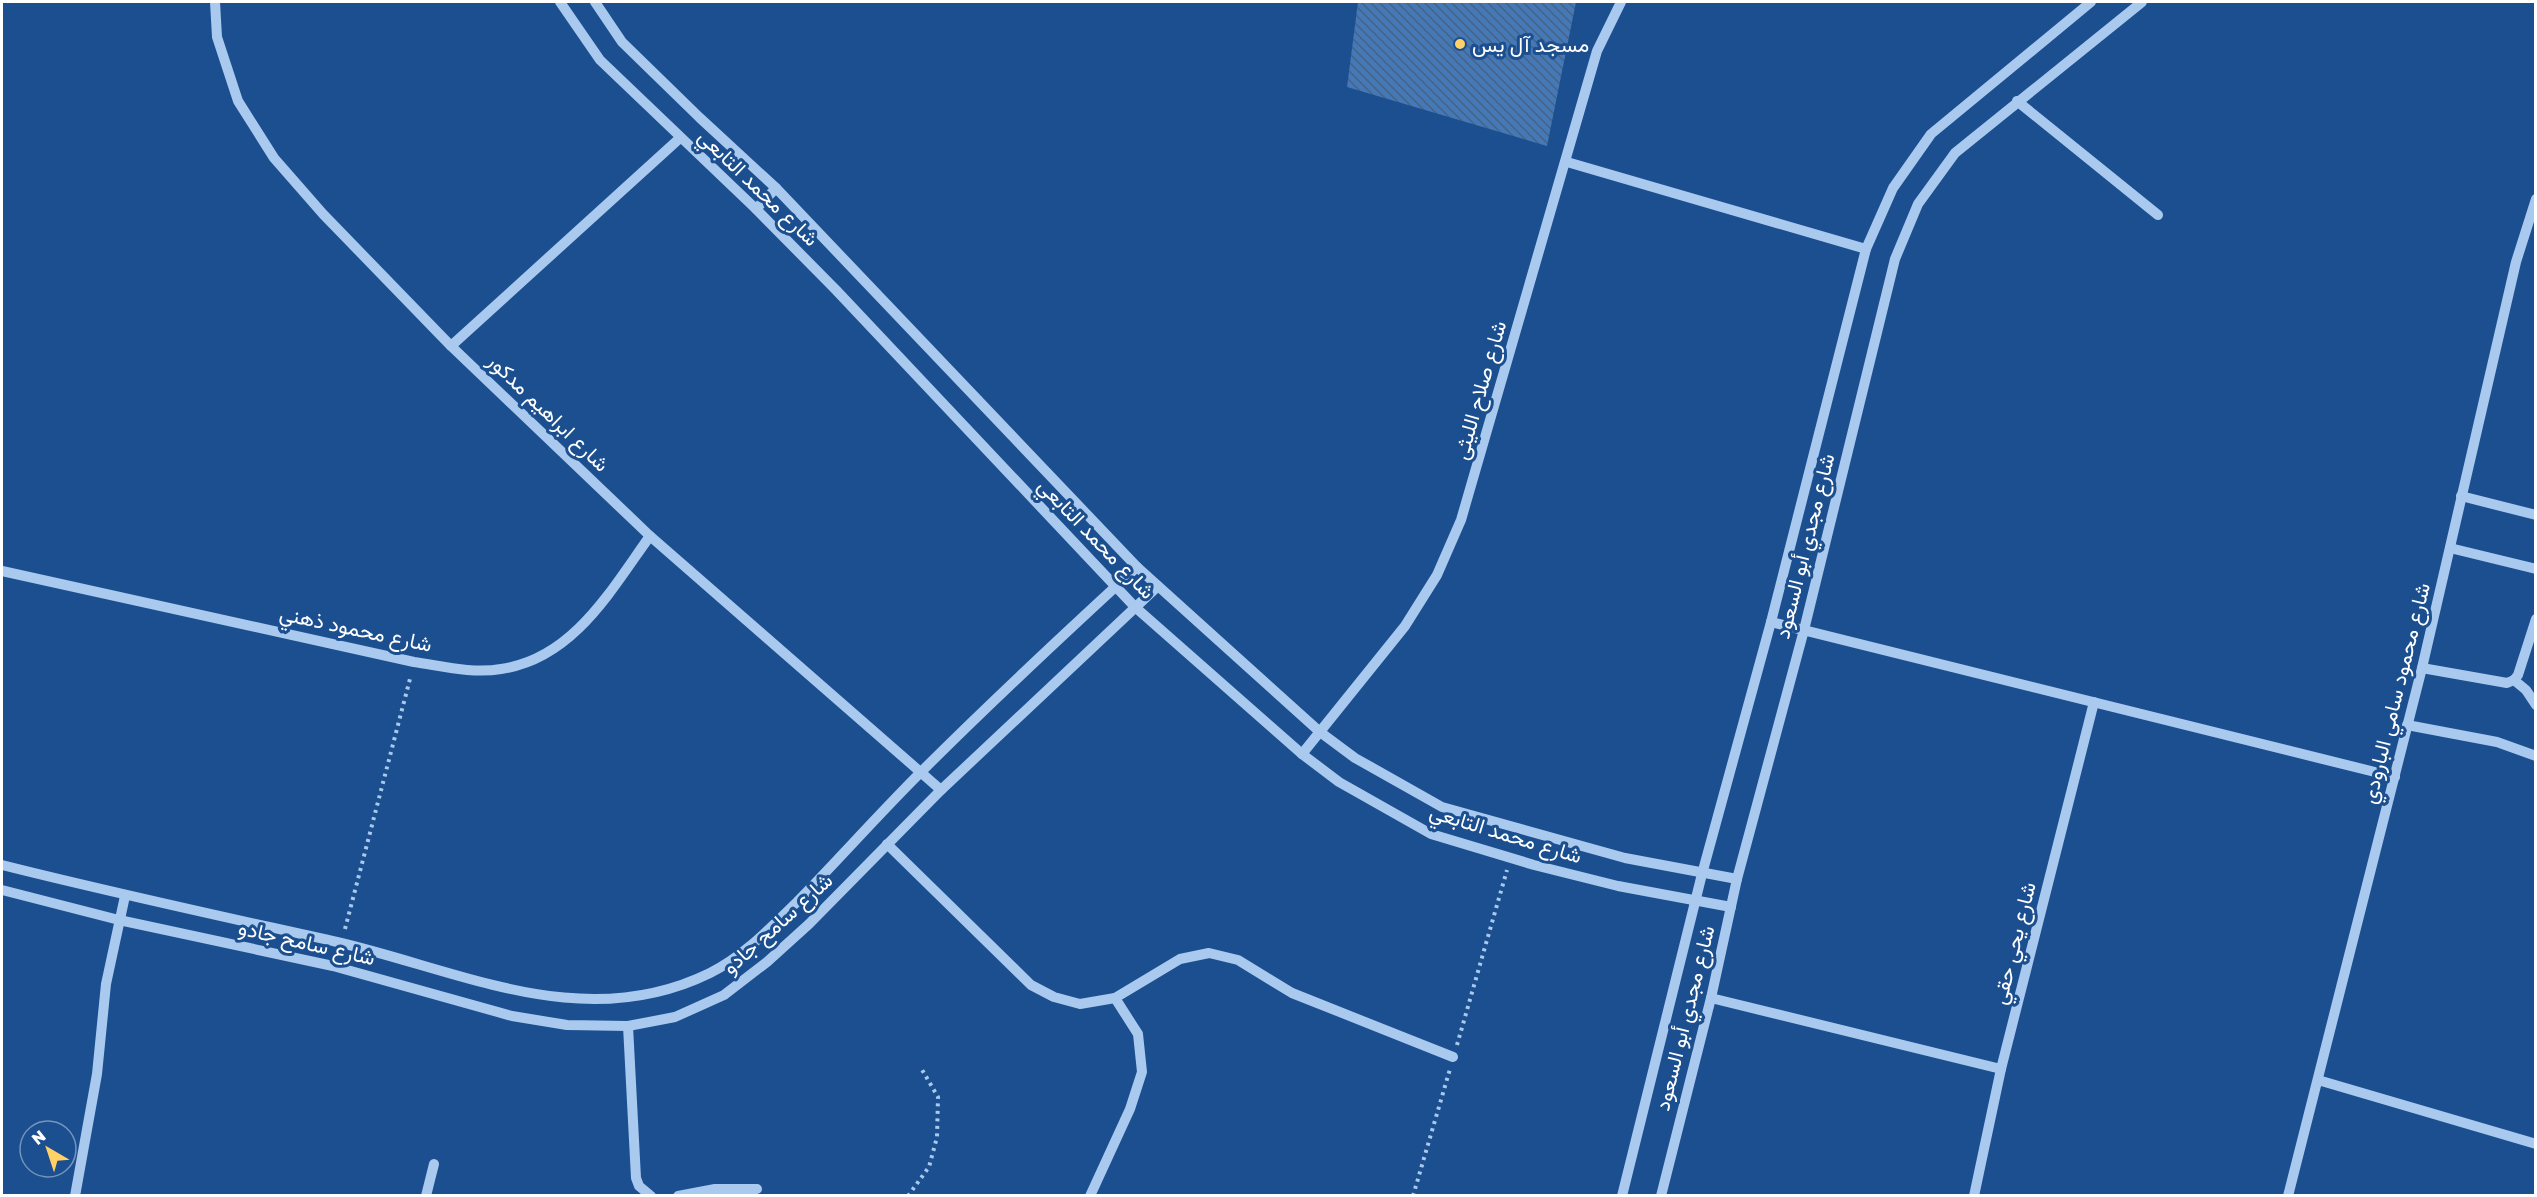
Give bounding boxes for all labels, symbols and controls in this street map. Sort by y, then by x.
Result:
place label: مسجد آل يس [1472,31,1589,57]
marker: مسجد آل يس [1453,37,1467,51]
street label: شارع محمد التابعي [690,123,825,255]
street label: شارع صلاح الليثى [1447,318,1513,463]
street label: شارع ابراهيم مدكور [481,347,615,478]
street label: شارع مجدي أبو السعود [1768,451,1844,643]
street label: شارع محمد التابعي [1029,472,1161,607]
street label: شارع محمود سامي البارودي [2355,580,2440,807]
street label: شارع محمود ذهني [276,599,435,662]
street label: شارع محمد التابعي [1425,798,1585,873]
street label: شارع سامح جادو [717,867,839,981]
street label: شارع يحي حقي [1985,879,2046,1008]
street label: شارع سامح جادو [236,914,378,972]
street label: شارع مجدي أبو السعود [1648,923,1724,1115]
north arrow [18,1119,78,1179]
text: N [28,1126,50,1149]

